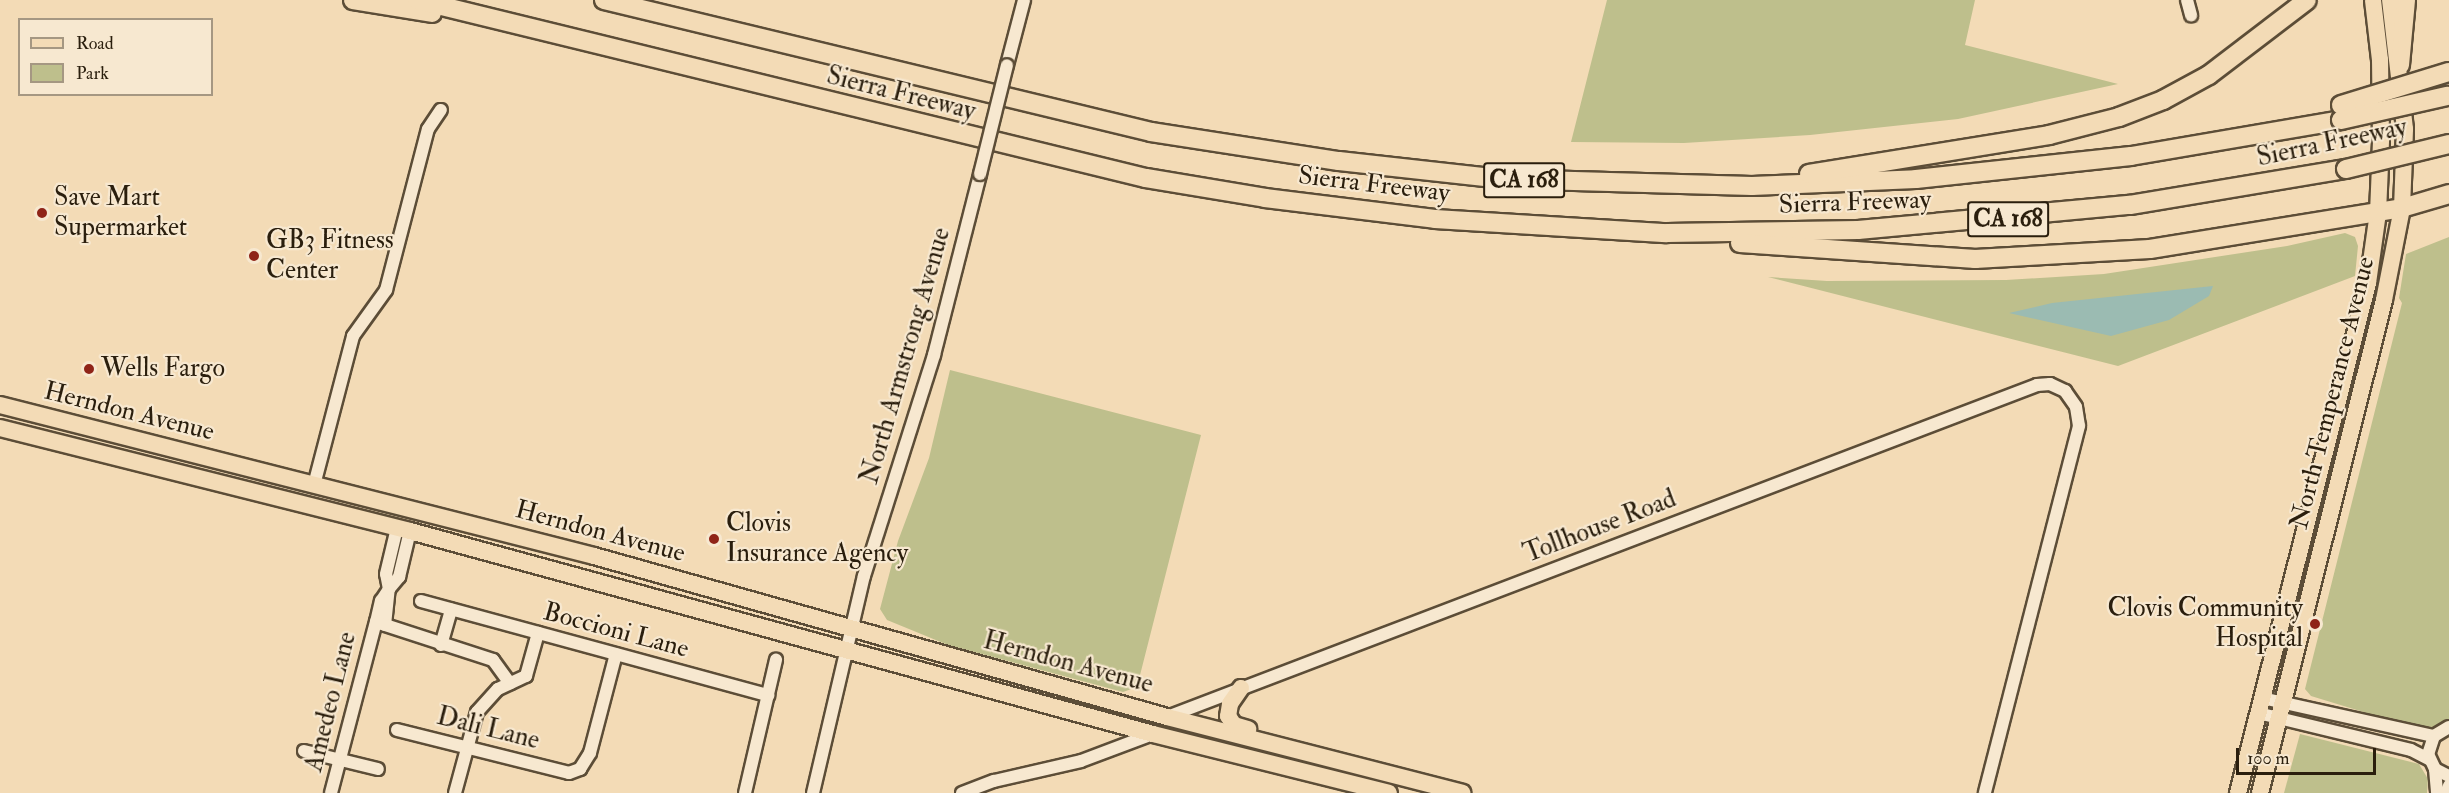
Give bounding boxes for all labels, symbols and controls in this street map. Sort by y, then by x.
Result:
legend [18,18,213,96]
text: Road [76,32,114,55]
street label: Sierra Freeway [823,60,979,128]
text: Park [76,62,109,85]
street label: Sierra Freeway [2254,112,2410,174]
road number: CA 168 [1482,159,1566,201]
street label: Sierra Freeway [1296,160,1452,210]
place label: Save Mart Supermarket [54,182,187,243]
street label: Sierra Freeway [1778,185,1932,221]
road number: CA 168 [1966,198,2050,240]
marker: Save Mart Supermarket [35,206,49,220]
street label: North Armstrong Avenue [854,224,958,488]
place label: GB3 Fitness Center [266,225,394,286]
marker: GB3 Fitness Center [247,249,261,263]
street label: North Temperance Avenue [2284,254,2382,532]
place label: Wells Fargo [101,353,225,385]
marker: Wells Fargo [82,362,96,376]
street label: Herndon Avenue [41,376,217,448]
street label: Tollhouse Road [1519,484,1681,570]
street label: Herndon Avenue [512,494,688,570]
place label: Clovis Insurance Agency [726,508,908,570]
marker: Clovis Insurance Agency [707,532,721,546]
place label: Clovis Community Hospital [2107,593,2303,654]
street label: Boccioni Lane [540,597,692,665]
marker: Clovis Community Hospital [2308,617,2322,631]
street label: Herndon Avenue [980,625,1156,701]
street label: Amedeo Lane [299,629,363,775]
street label: Dali Lane [433,701,543,757]
scale bar [2239,736,2378,774]
text: 100 m [2247,747,2290,770]

